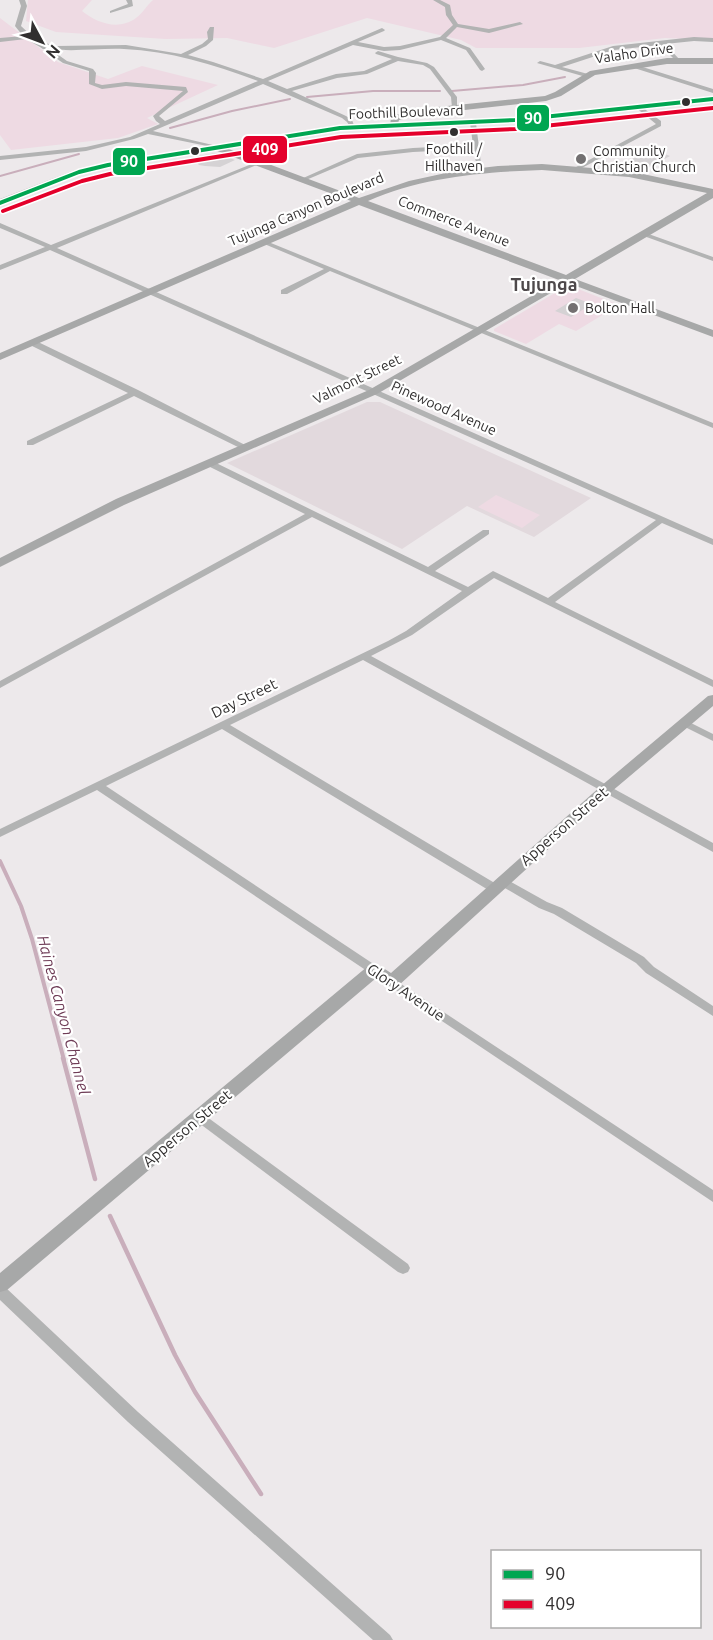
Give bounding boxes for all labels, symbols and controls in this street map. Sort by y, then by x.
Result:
north arrow [12,12,72,72]
street label: Valaho Drive [594,40,674,66]
text: N [43,41,64,62]
unlabelled marker [680,96,692,108]
street label: Foothill Boulevard [348,102,464,122]
line badge: 90 [516,104,550,132]
text: 90 [524,109,542,127]
marker: Foothill / Hillhaven [448,126,460,138]
line badge: 409 [242,135,288,164]
text: 409 [251,140,279,158]
place label: Foothill / Hillhaven [425,141,483,174]
place label: Community Christian Church [593,143,696,175]
unlabelled marker [189,145,201,157]
line badge: 90 [112,147,146,176]
text: 90 [120,152,138,170]
marker: Community Christian Church [574,152,588,166]
street label: Tujunga Canyon Boulevard [226,169,386,249]
street label: Commerce Avenue [396,192,512,250]
district label: Tujunga [510,274,578,294]
place label: Bolton Hall [585,300,655,316]
marker: Bolton Hall [566,301,580,315]
street label: Valmont Street [311,351,404,407]
street label: Pinewood Avenue [389,378,499,438]
street label: Day Street [208,675,280,721]
street label: Apperson Street [517,783,611,869]
water label: Haines Canyon Channel [34,933,94,1097]
street label: Glory Avenue [364,960,448,1024]
street label: Apperson Street [139,1086,235,1170]
legend [491,1550,701,1628]
text: 90 [545,1563,565,1583]
text: 409 [545,1593,575,1613]

